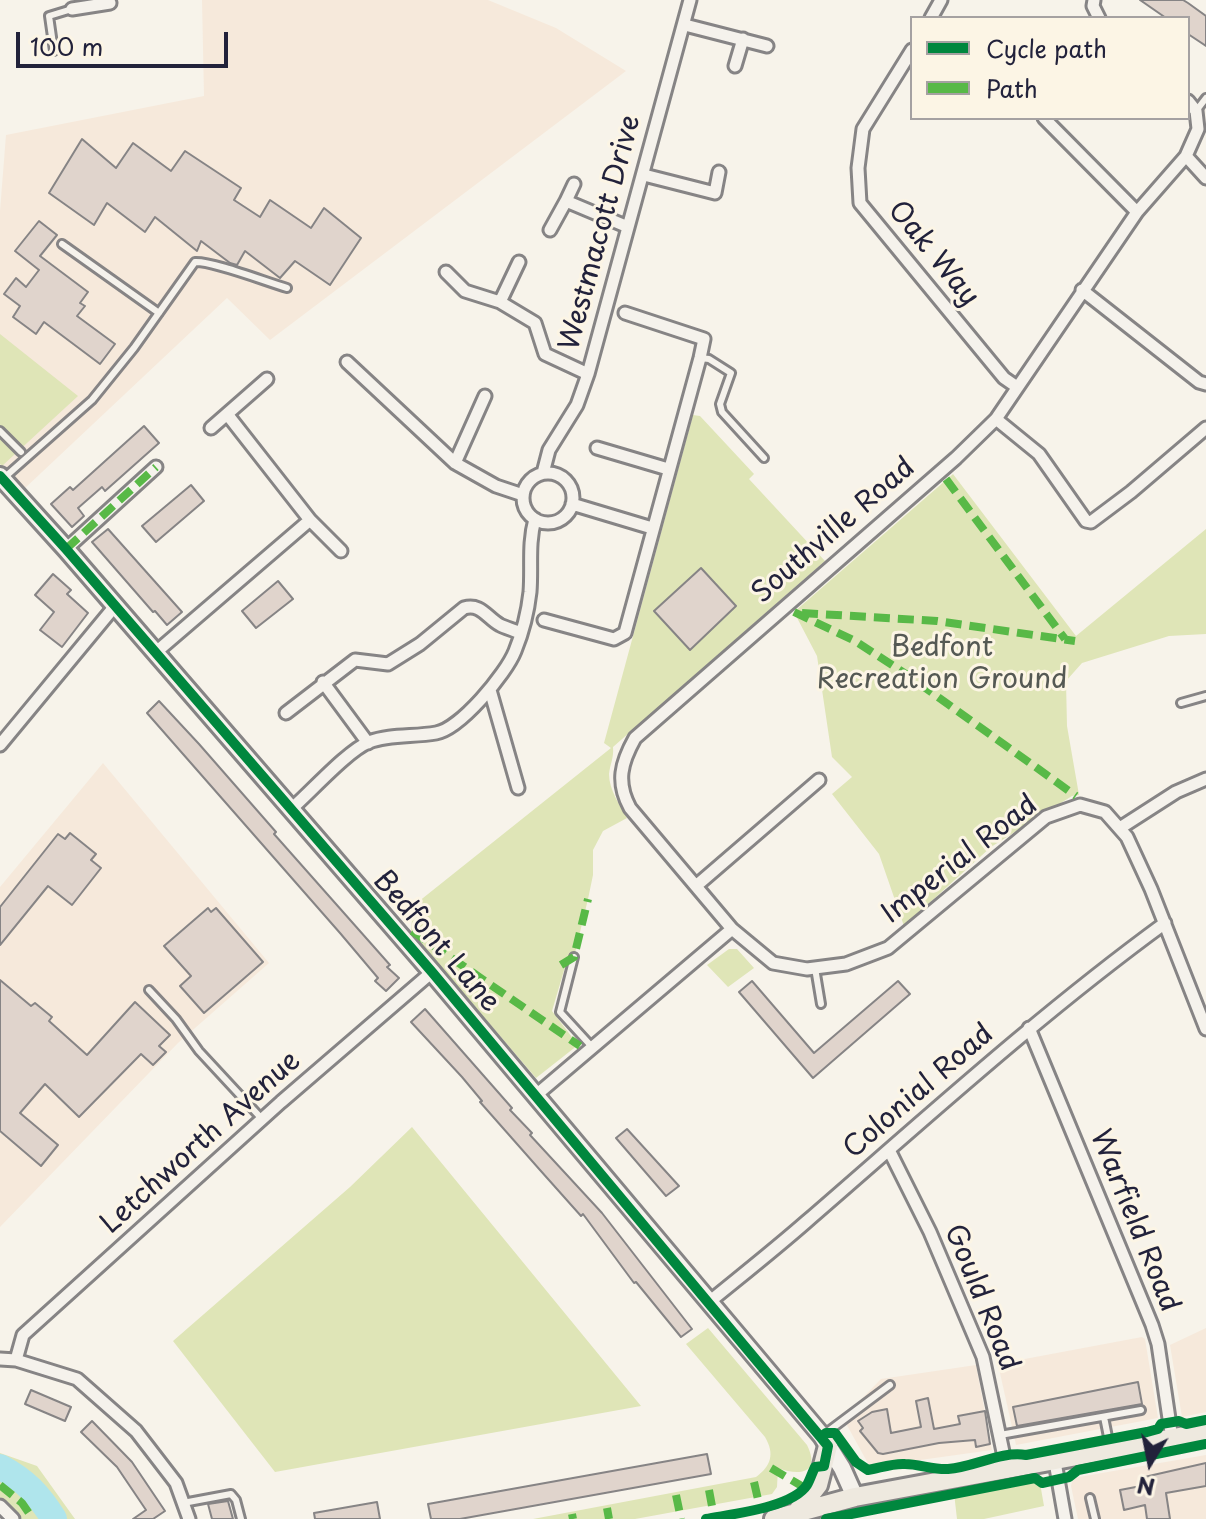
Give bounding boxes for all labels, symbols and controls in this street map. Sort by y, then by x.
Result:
scale bar [20,16,232,66]
legend [910,16,1190,120]
text: 100 m [30,28,103,64]
text: Cycle path [986,30,1107,66]
text: Path [986,70,1038,106]
street label: Westmacott Drive [553,112,649,354]
street label: Oak Way [880,194,986,314]
street label: Southville Road [746,451,922,611]
park label: Bedfont Recreation Ground [816,631,1068,697]
street label: Imperial Road [875,789,1045,931]
street label: Bedfont Lane [365,864,507,1020]
street label: Colonial Road [837,1018,1001,1166]
street label: Letchworth Avenue [94,1045,308,1241]
street label: Warfield Road [1082,1125,1186,1317]
street label: Gould Road [936,1220,1026,1376]
north arrow [1110,1423,1190,1503]
text: N [1134,1469,1157,1505]

